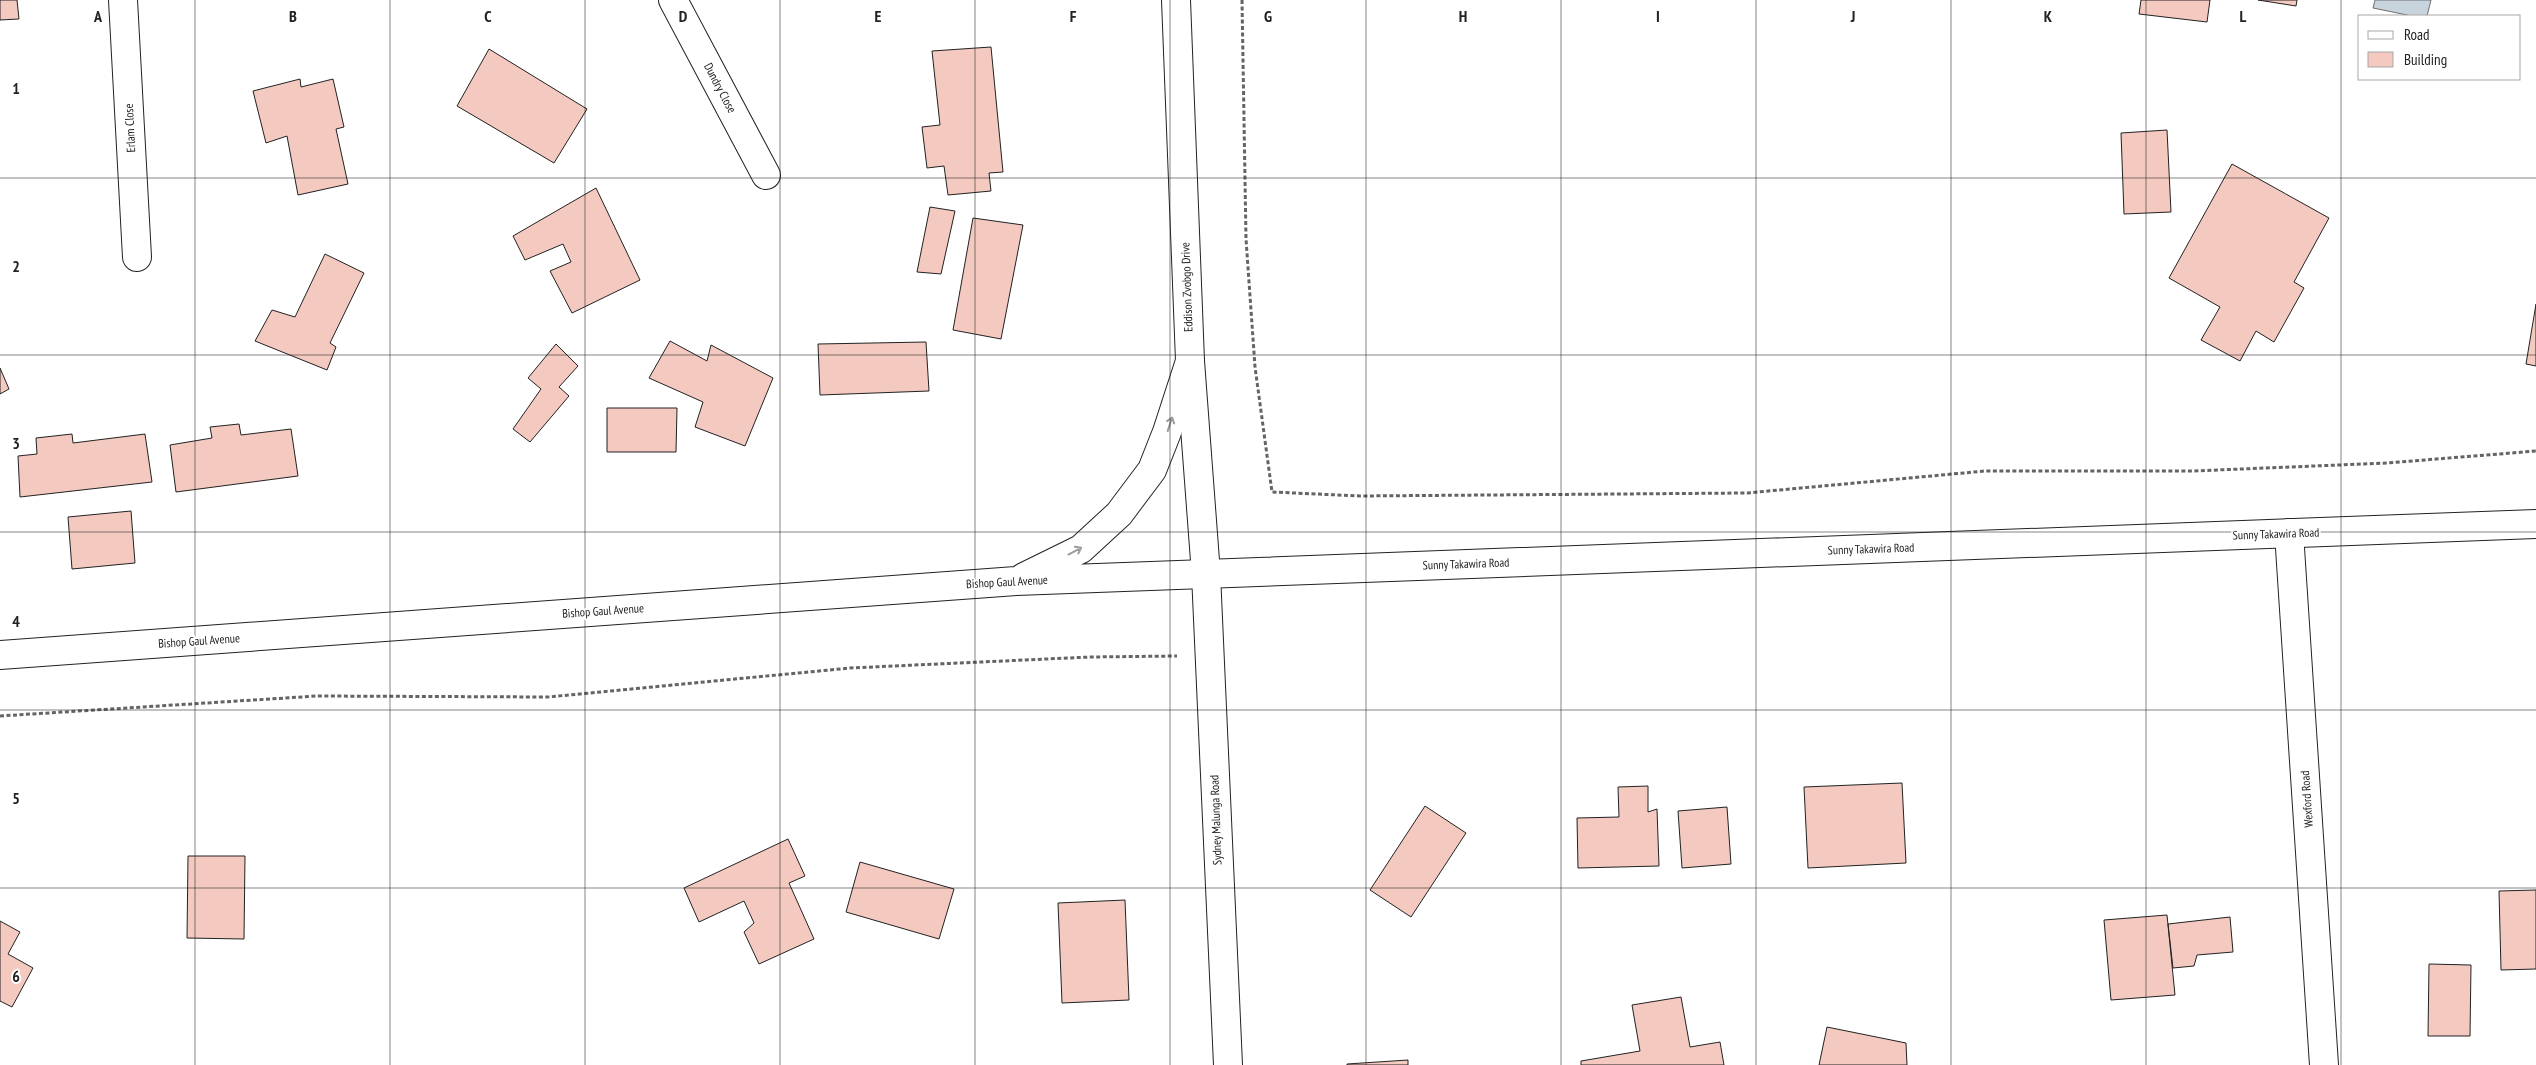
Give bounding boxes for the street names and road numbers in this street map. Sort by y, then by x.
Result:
street label: Dundry Close [701,60,740,115]
street label: Erlam Close [121,103,138,153]
street label: Eddison Zvobgo Drive [1177,242,1196,332]
street label: Sunny Takawira Road [2232,524,2320,543]
street label: Sunny Takawira Road [1827,539,1915,558]
street label: Sunny Takawira Road [1422,554,1510,573]
street label: Bishop Gaul Avenue [966,572,1048,591]
street label: Bishop Gaul Avenue [562,600,644,621]
street label: Bishop Gaul Avenue [158,630,240,651]
street label: Wexford Road [2297,770,2316,828]
street label: Sydney Malunga Road [1206,775,1225,865]

